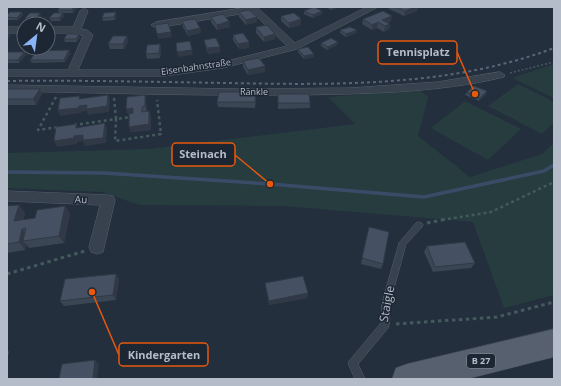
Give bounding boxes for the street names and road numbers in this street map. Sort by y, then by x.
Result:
street label: Eisenbahnstraße [160,55,232,78]
street label: Ränkle [240,85,268,98]
street label: Au [74,192,88,206]
street label: Staigle [375,284,398,324]
road number: B 27 [467,354,495,368]

